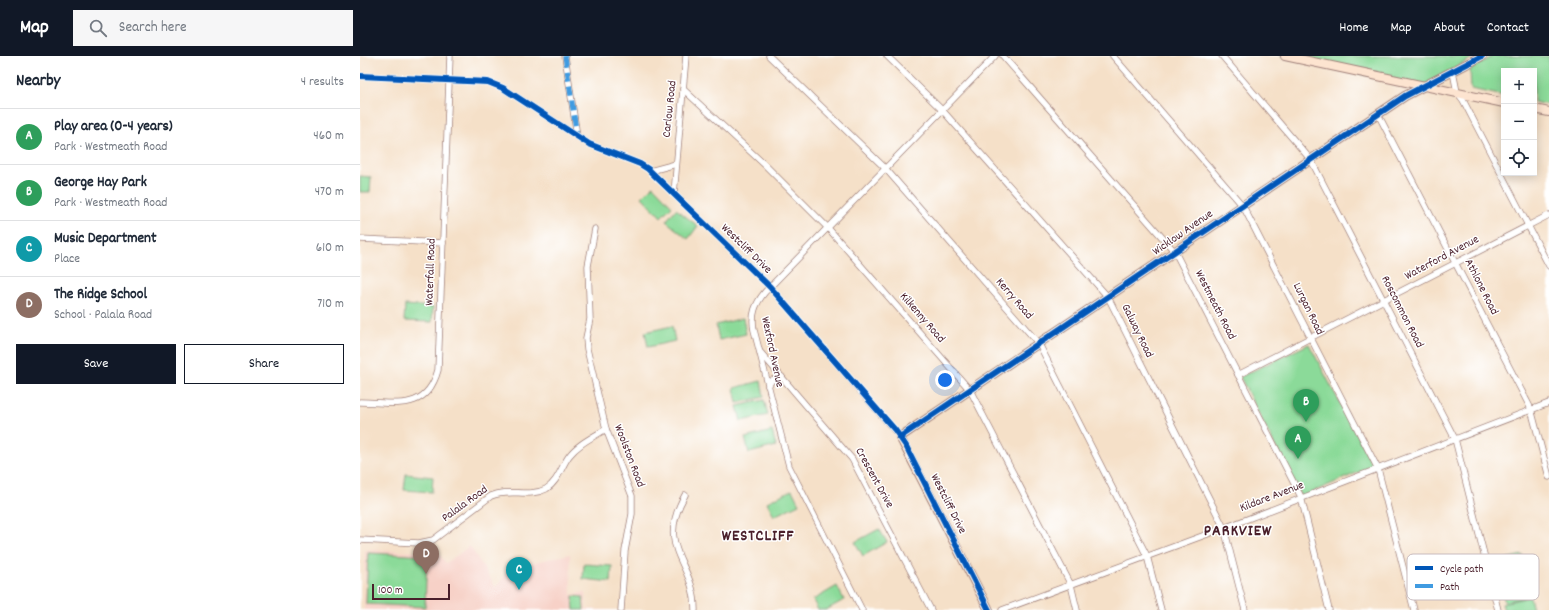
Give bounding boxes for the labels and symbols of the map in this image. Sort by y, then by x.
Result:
street label: Carlow Road [659,80,681,138]
street label: Wicklow Avenue [1149,206,1217,260]
street label: Westcliff Drive [717,220,775,278]
street label: Waterford Avenue [1402,231,1482,285]
street label: Waterfall Road [421,238,441,306]
street label: Athlone Road [1460,256,1502,318]
street label: Westmeath Road [1190,267,1240,343]
street label: Roscommon Road [1377,273,1427,351]
street label: Kerry Road [991,275,1037,323]
street label: Lurgan Road [1288,280,1328,338]
street label: Kilkenny Road [895,289,949,347]
street label: Galway Road [1117,301,1157,361]
street label: Wexford Avenue [756,315,788,389]
your location [935,370,955,390]
pin: B [1293,389,1319,422]
street label: Woolston Road [609,422,649,490]
pin: A [1285,426,1311,459]
street label: Crescent Drive [850,445,898,511]
street label: Westcliff Drive [926,471,970,537]
street label: Kildare Avenue [1238,477,1306,517]
street label: Palala Road [438,481,492,527]
district label: PARKVIEW [1204,520,1272,543]
district label: WESTCLIFF [722,525,794,548]
pin: D [413,541,439,574]
legend [1407,554,1539,600]
pin: C [506,557,532,590]
text: Cycle path [1440,562,1484,578]
text: Path [1440,580,1459,596]
scale bar [372,582,450,601]

